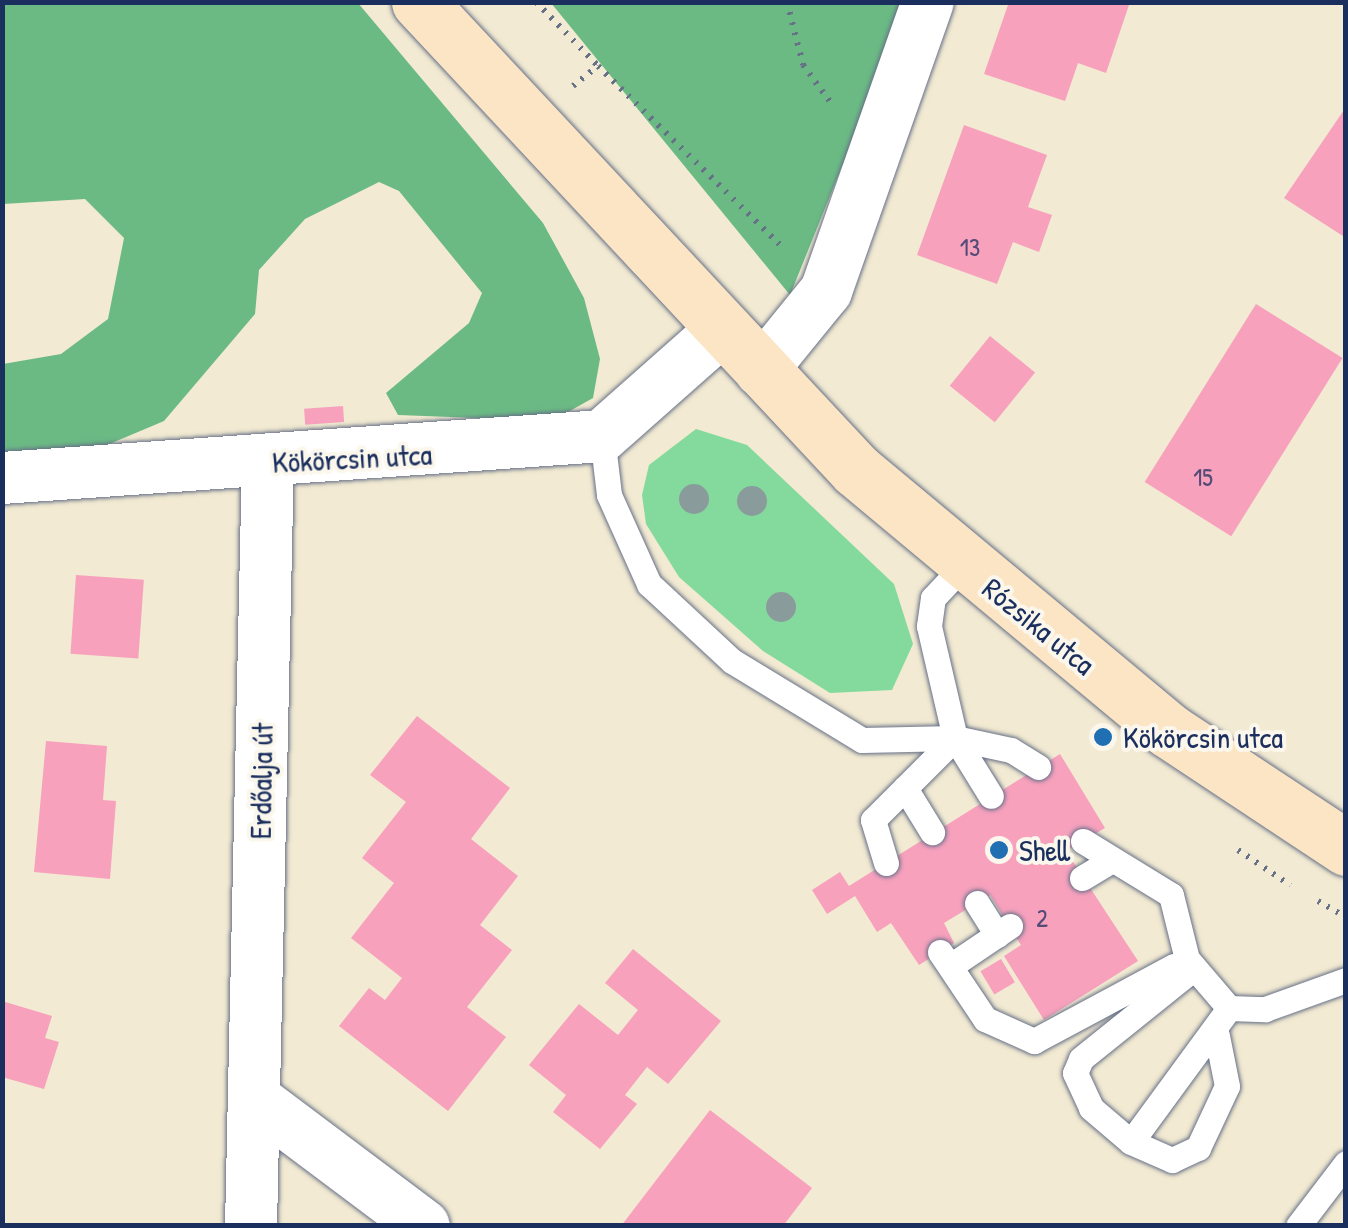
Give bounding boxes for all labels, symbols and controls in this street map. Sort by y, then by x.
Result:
house number: 13 [960,232,980,262]
street label: Kökörcsin utca [271,436,433,480]
house number: 15 [1193,462,1213,492]
street label: Rózsika utca [976,570,1102,682]
place label: Kökörcsin utca [1123,719,1283,755]
street label: Erdőalja út [242,723,280,839]
marker: Kökörcsin utca [1092,726,1114,748]
place label: Shell [1019,832,1070,868]
marker: Shell [988,839,1010,861]
house number: 2 [1036,903,1048,933]

